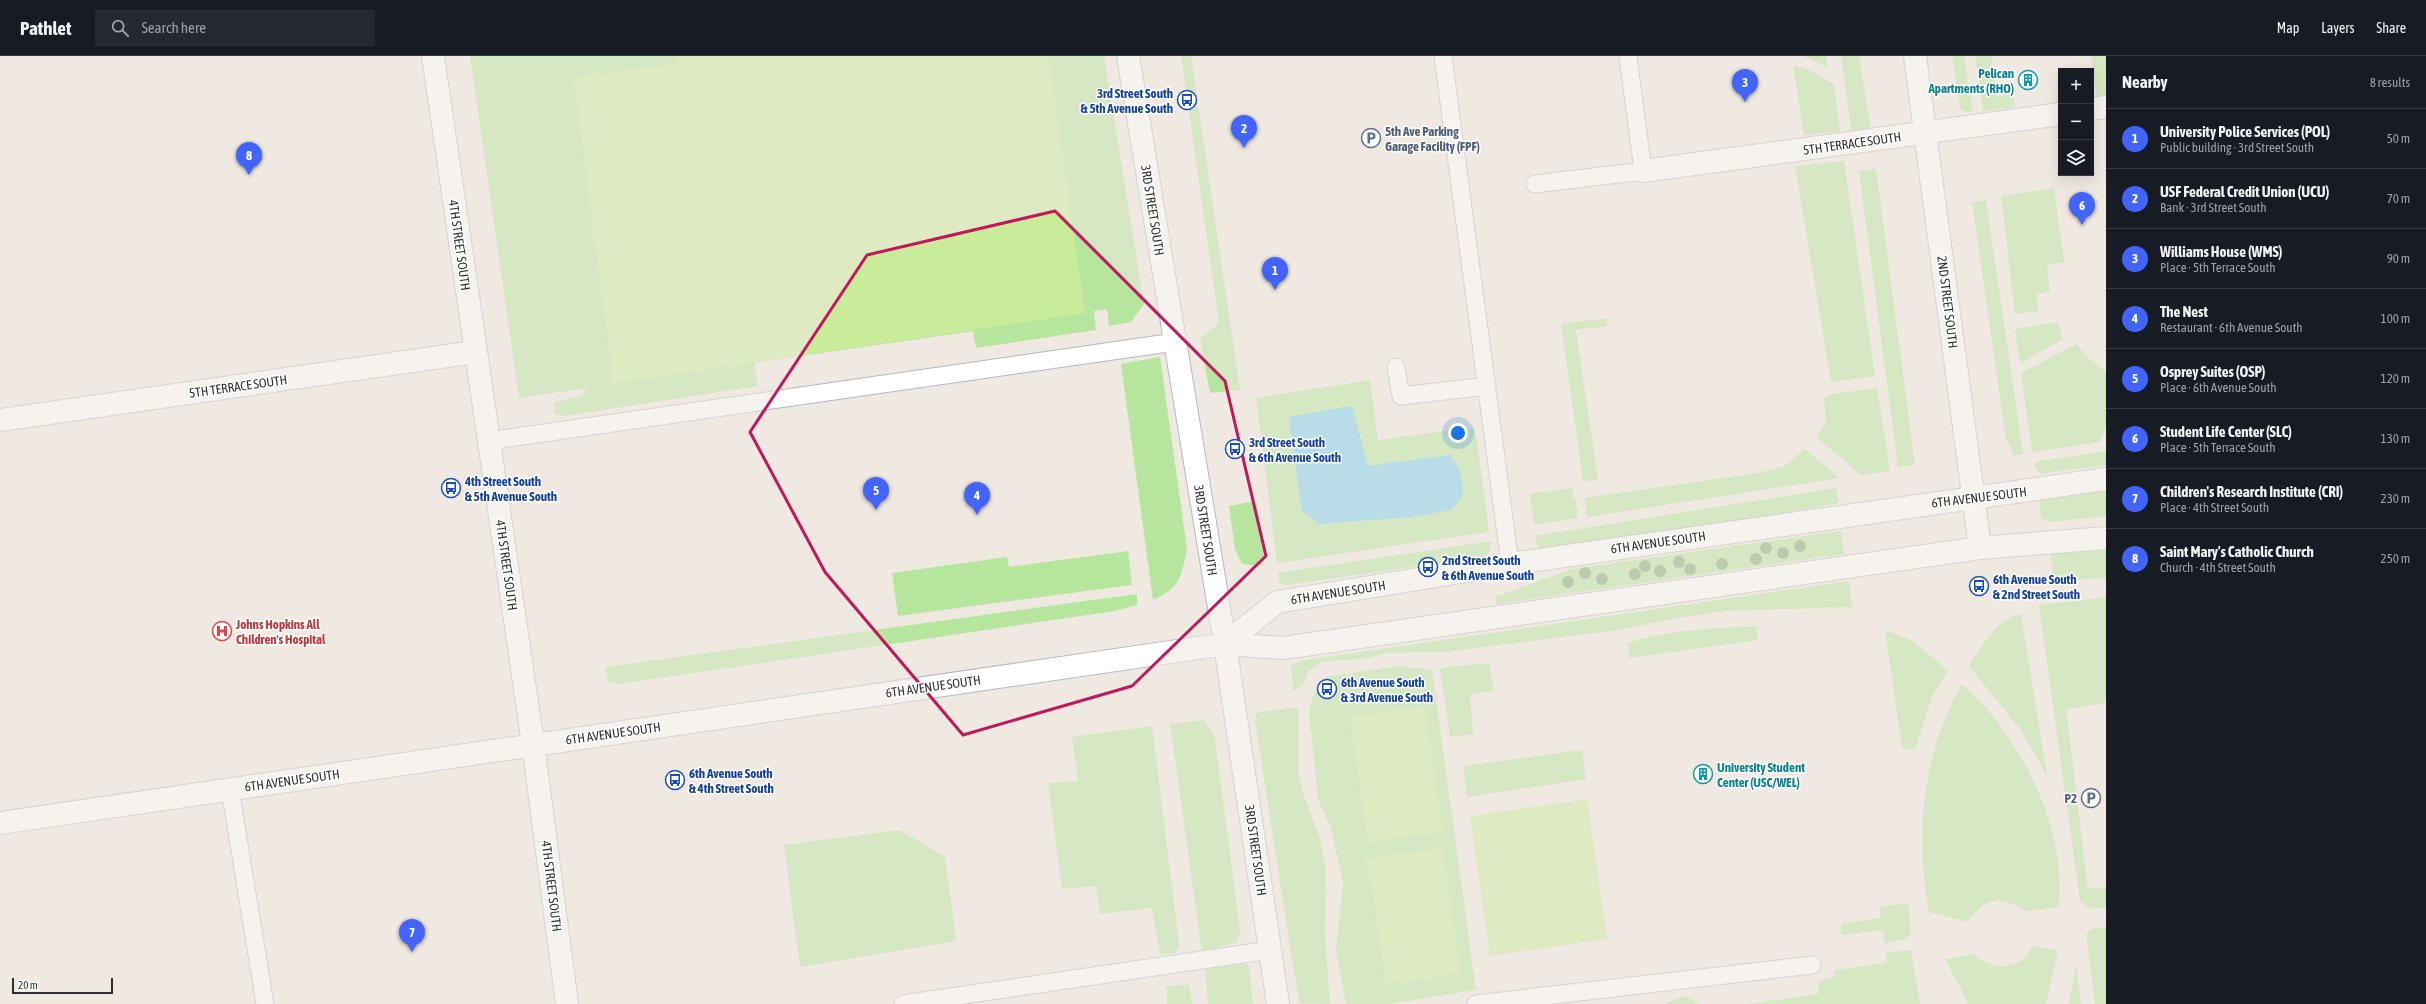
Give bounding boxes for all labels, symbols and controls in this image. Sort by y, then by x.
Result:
search box [95,10,375,46]
text: Pathlet [20,17,71,39]
icon: search [109,17,131,39]
text: Search here [141,19,206,36]
text: Map [2277,20,2299,36]
text: Layers [2321,20,2354,36]
text: Share [2376,20,2406,36]
place label: Pelican Apartments (RHO) [1927,66,2014,96]
map controls [2058,68,2094,176]
button: + [2058,68,2094,104]
pin: 3 [1732,69,1758,102]
building icon: Pelican Apartments (RHO) [2017,69,2039,91]
text: Nearby [2122,72,2168,92]
text: 8 results [2370,75,2410,90]
place label: 3rd Street South & 5th Avenue South [1081,86,1173,116]
bus stop icon: 3rd Street South & 5th Avenue South [1176,89,1198,111]
button: − [2058,104,2094,140]
pin: 2 [1231,115,1257,148]
text: University Police Services (POL) [2160,123,2330,140]
place label: 5th Ave Parking Garage Facility (FPF) [1385,124,1480,154]
parking icon: 5th Ave Parking Garage Facility (FPF) [1360,127,1382,149]
street label: 5TH TERRACE SOUTH [1802,129,1902,158]
text: 1 [2132,131,2138,146]
text: 50 m [2387,131,2410,146]
button: layers [2058,140,2094,176]
text: Public building · 3rd Street South [2160,140,2314,155]
pin: 8 [236,142,262,175]
street label: 3RD STREET SOUTH [1138,164,1167,257]
text: USF Federal Credit Union (UCU) [2160,183,2329,200]
text: 2 [2132,191,2138,206]
text: 70 m [2387,191,2410,206]
pin: 6 [2069,192,2095,225]
street label: 4TH STREET SOUTH [446,199,473,291]
text: Bank · 3rd Street South [2160,200,2267,215]
text: Williams House (WMS) [2160,243,2282,260]
text: 3 [2132,251,2138,266]
text: 90 m [2387,251,2410,266]
street label: 2ND STREET SOUTH [1934,255,1961,349]
pin: 1 [1262,257,1288,290]
text: Place · 5th Terrace South [2160,260,2276,275]
text: The Nest [2160,303,2208,320]
text: 4 [2132,311,2138,326]
text: 100 m [2381,311,2410,326]
text: Restaurant · 6th Avenue South [2160,320,2303,335]
text: Osprey Suites (OSP) [2160,363,2265,380]
text: 5 [2132,371,2138,386]
text: 120 m [2381,371,2410,386]
street label: 5TH TERRACE SOUTH [188,372,288,401]
text: Place · 6th Avenue South [2160,380,2277,395]
your location [1448,423,1468,443]
text: Student Life Center (SLC) [2160,423,2292,440]
text: 6 [2132,431,2138,446]
text: 130 m [2381,431,2410,446]
place label: 3rd Street South & 6th Avenue South [1249,435,1341,465]
bus stop icon: 3rd Street South & 6th Avenue South [1224,438,1246,460]
text: Place · 5th Terrace South [2160,440,2276,455]
place label: 4th Street South & 5th Avenue South [464,474,557,504]
bus stop icon: 4th Street South & 5th Avenue South [440,477,462,499]
pin: 5 [863,477,889,510]
pin: 4 [964,482,990,515]
text: Children's Research Institute (CRI) [2160,483,2343,500]
street label: 3RD STREET SOUTH [1191,484,1220,577]
street label: 6TH AVENUE SOUTH [1931,484,2028,511]
text: 7 [2132,491,2138,506]
text: 230 m [2381,491,2410,506]
text: Place · 4th Street South [2160,500,2269,515]
street label: 4TH STREET SOUTH [493,519,520,611]
street label: 6TH AVENUE SOUTH [1610,528,1707,557]
text: Saint Mary's Catholic Church [2160,543,2314,560]
text: 8 [2132,551,2138,566]
text: 250 m [2381,551,2410,566]
place label: 2nd Street South & 6th Avenue South [1442,553,1534,583]
bus stop icon: 2nd Street South & 6th Avenue South [1417,556,1439,578]
text: Church · 4th Street South [2160,560,2276,575]
place label: 6th Avenue South & 2nd Street South [1993,572,2080,602]
bus stop icon: 6th Avenue South & 2nd Street South [1968,575,1990,597]
street label: 6TH AVENUE SOUTH [1290,578,1387,607]
place label: Johns Hopkins All Children's Hospital [235,617,326,647]
hospital icon: Johns Hopkins All Children's Hospital [211,620,233,642]
street label: 6TH AVENUE SOUTH [885,672,982,701]
place label: 6th Avenue South & 3rd Avenue South [1341,675,1433,705]
bus stop icon: 6th Avenue South & 3rd Avenue South [1316,678,1338,700]
street label: 6TH AVENUE SOUTH [565,719,662,748]
place label: University Student Center (USC/WEL) [1717,760,1805,790]
building icon: University Student Center (USC/WEL) [1692,763,1714,785]
street label: 6TH AVENUE SOUTH [244,766,341,795]
place label: 6th Avenue South & 4th Street South [689,766,774,796]
bus stop icon: 6th Avenue South & 4th Street South [664,769,686,791]
parking icon: P2 [2080,787,2102,809]
place label: P2 [2065,791,2077,806]
street label: 3RD STREET SOUTH [1242,804,1269,897]
street label: 4TH STREET SOUTH [538,840,565,932]
pin: 7 [399,919,425,952]
scale bar [12,976,113,995]
text: 20 m [18,979,38,991]

